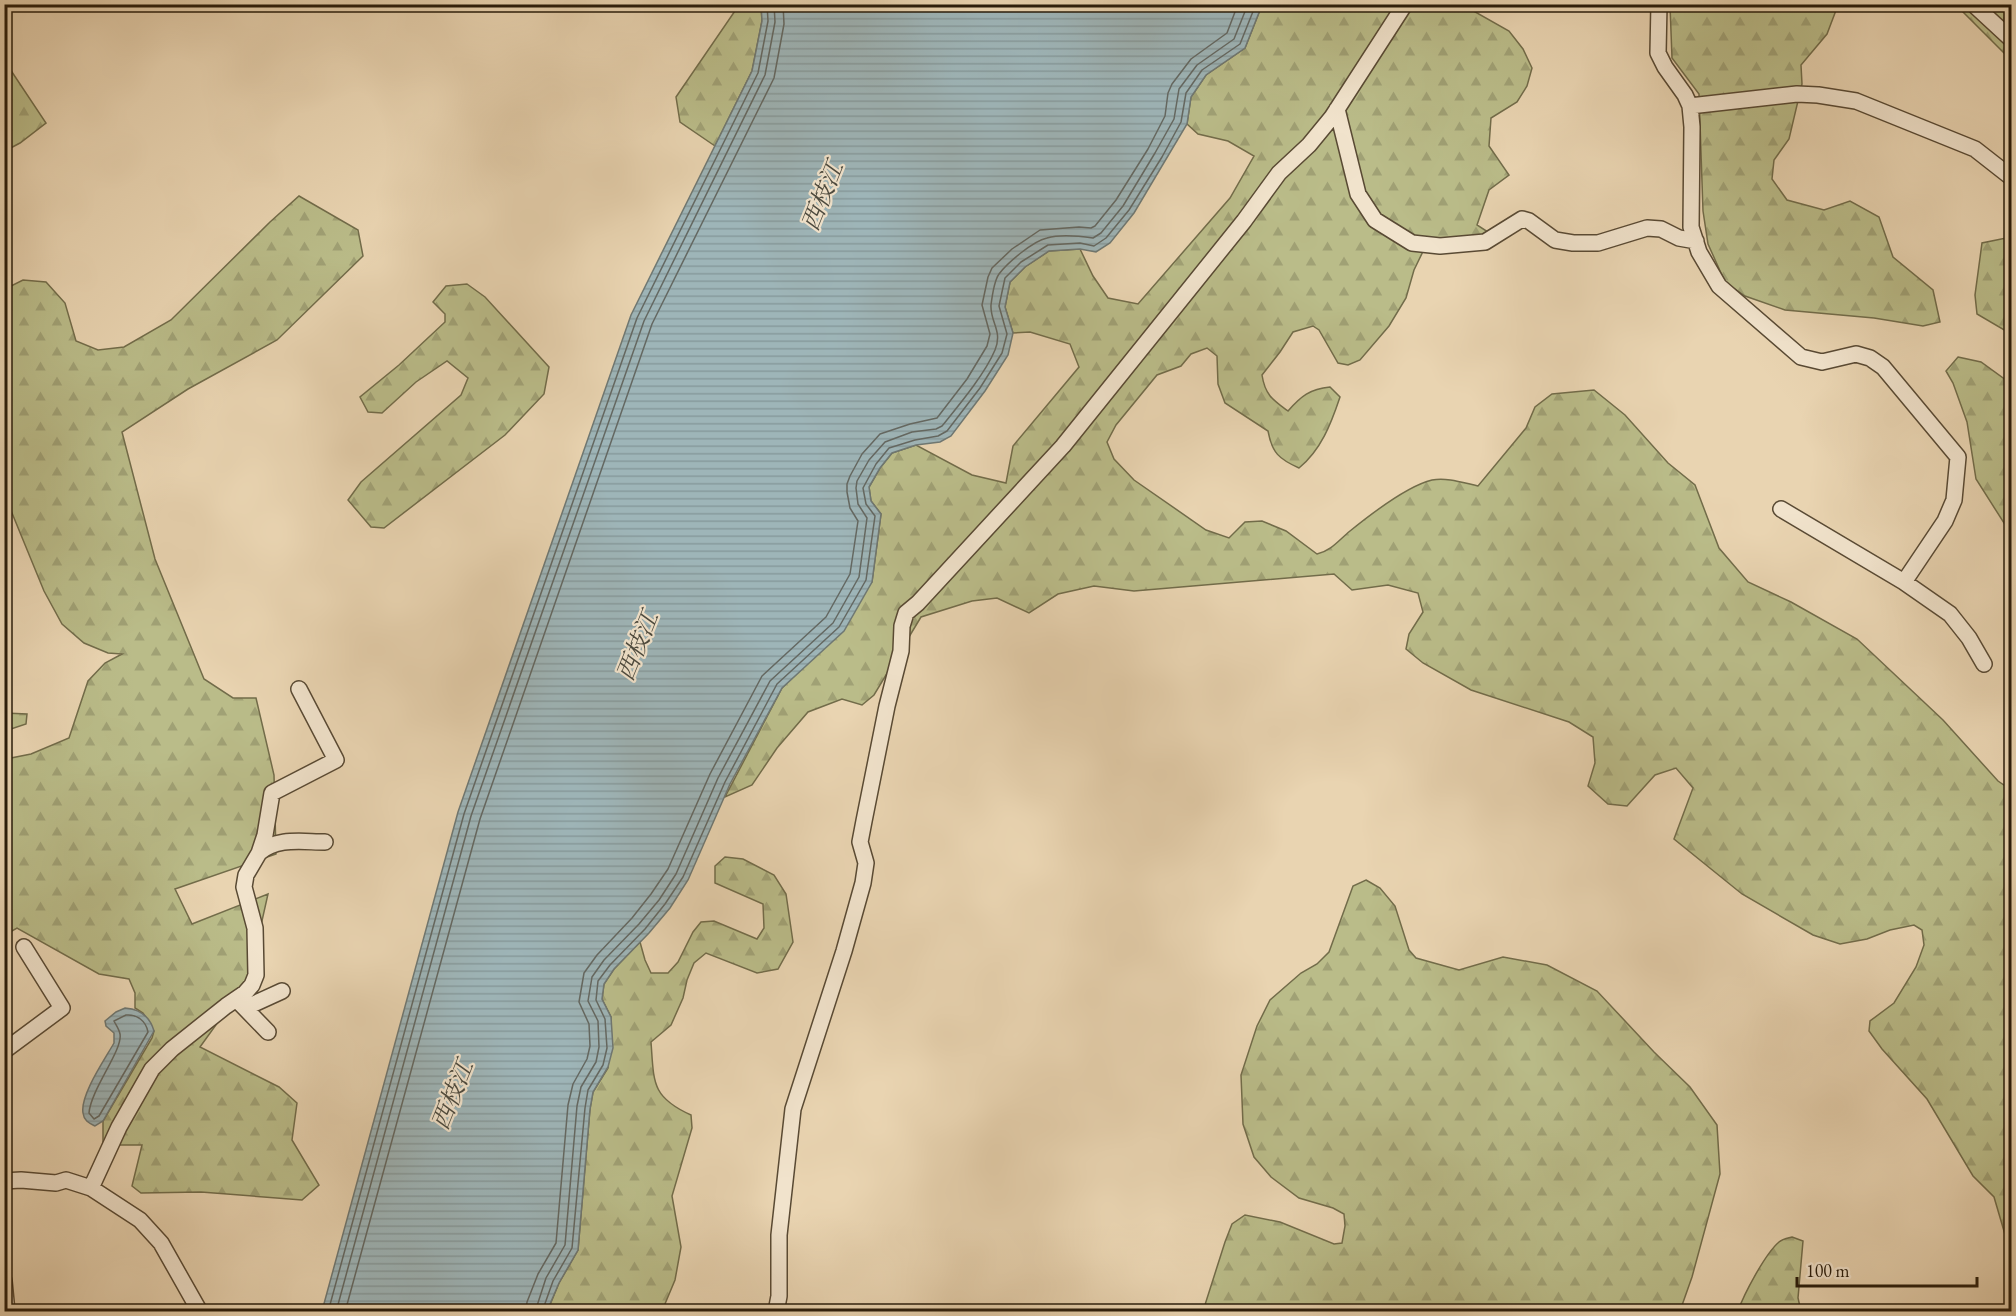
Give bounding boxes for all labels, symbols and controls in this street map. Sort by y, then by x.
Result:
water label: 西枝江 [794,154,851,235]
water label: 西枝江 [609,604,666,685]
water label: 西枝江 [424,1053,481,1134]
scale bar [1797,1250,1977,1288]
text: 100 m [1806,1259,1850,1282]

